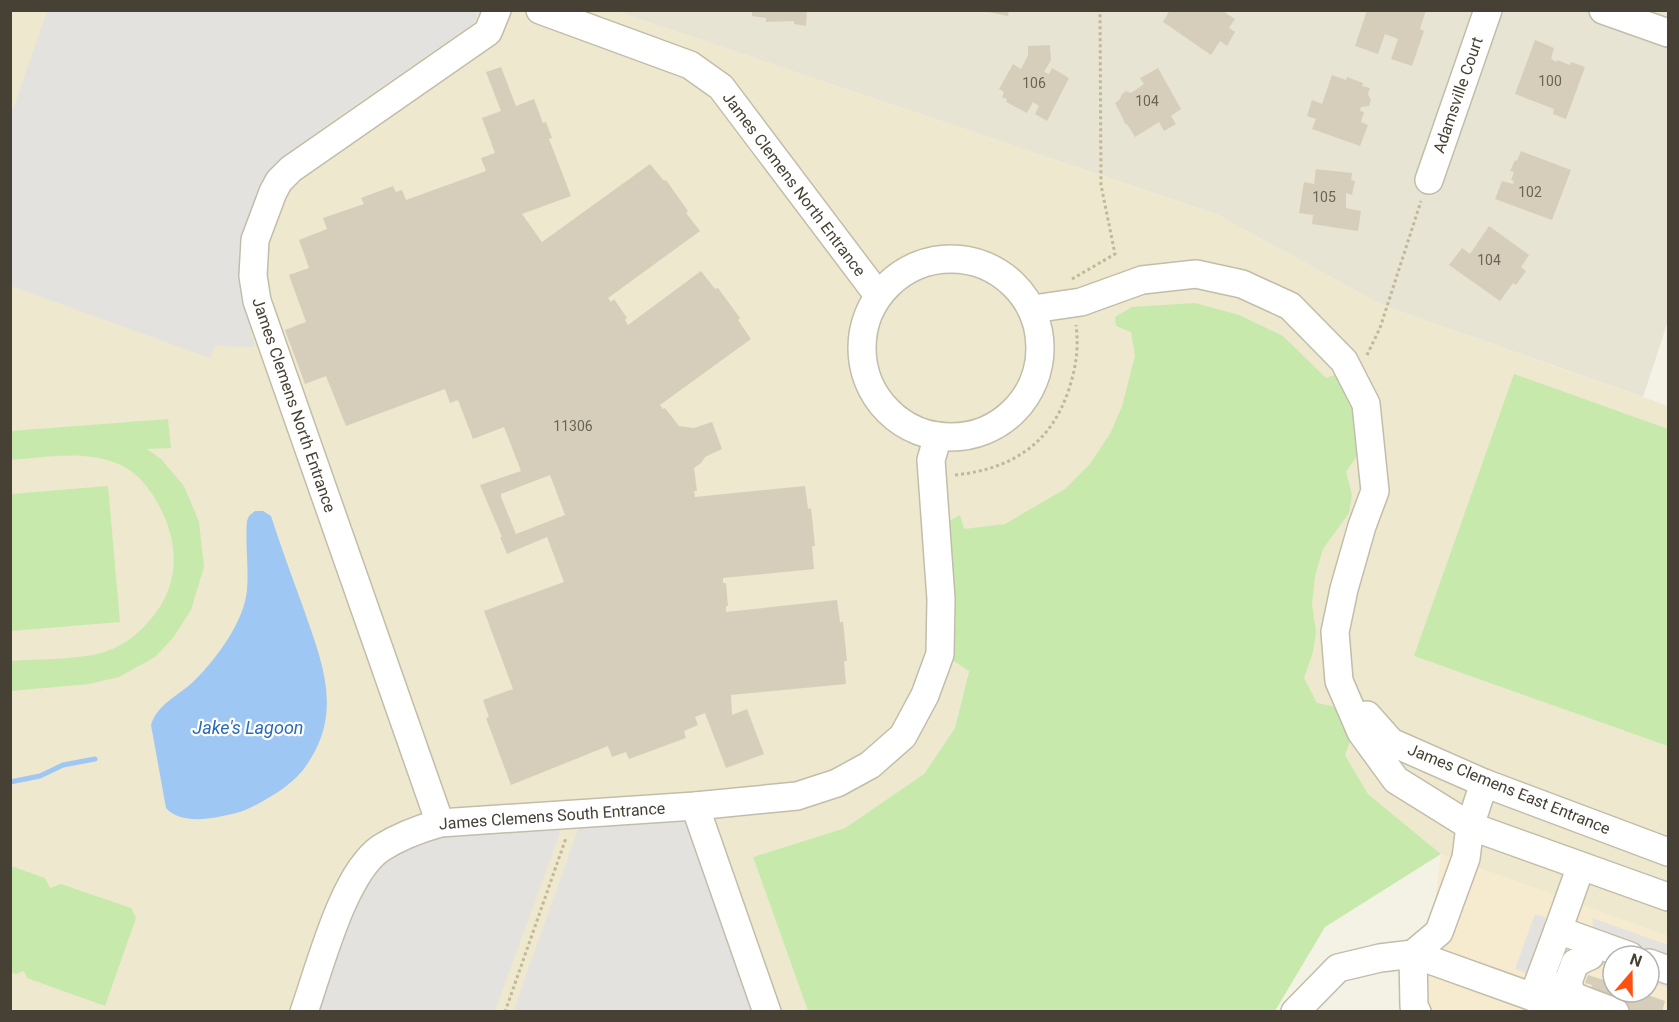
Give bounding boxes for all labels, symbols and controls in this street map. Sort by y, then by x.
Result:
street label: Adamsville Court [1429,34,1487,156]
house number: 100 [1538,73,1562,89]
house number: 106 [1022,75,1046,91]
street label: James Clemens North Entrance [719,88,869,280]
house number: 104 [1135,93,1159,109]
house number: 102 [1518,184,1542,200]
house number: 105 [1312,189,1336,205]
house number: 104 [1477,252,1501,268]
street label: James Clemens North Entrance [248,295,340,515]
house number: 11306 [553,418,593,434]
water label: Jake's Lagoon [193,717,304,738]
street label: James Clemens East Entrance [1405,740,1613,838]
street label: James Clemens South Entrance [438,799,666,833]
north arrow [1601,944,1661,1004]
text: N [1627,950,1645,971]

